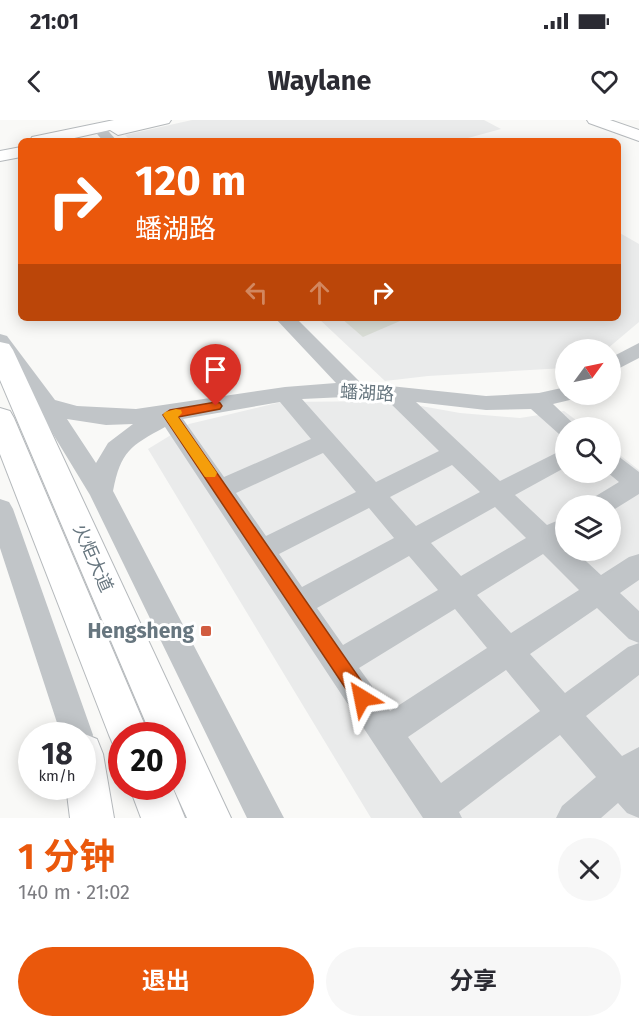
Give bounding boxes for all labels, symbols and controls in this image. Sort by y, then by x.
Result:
text: 21:01 [30,8,79,35]
icon: back [18,65,51,98]
text: Waylane [268,65,371,97]
icon: heart [588,65,621,98]
text: 120 m [135,156,246,206]
icon: right [36,162,114,240]
text: 蟠湖路 [135,213,216,245]
icon: left [240,276,273,309]
icon: ahead [303,276,336,309]
icon: right [366,276,399,309]
north arrow [555,339,621,405]
map controls [555,339,621,561]
pin [190,344,241,406]
icon: arrive [199,353,232,386]
street label: 蟠湖路 [339,381,395,405]
button: search [555,417,621,483]
button: layers [555,495,621,561]
street label: 火炬大道 [68,521,118,595]
place label: Hengsheng [87,618,194,644]
marker: Hengsheng [199,624,213,638]
position arrow [330,666,394,730]
speed limit sign: 20 [108,722,186,800]
text: 18 [41,736,73,772]
text: km/h [38,767,76,785]
text: 1 分钟 [18,835,115,879]
button: close [558,838,621,901]
text: 140 m · 21:02 [18,880,130,904]
button: 退出 [18,947,314,1016]
button: 分享 [326,947,621,1016]

